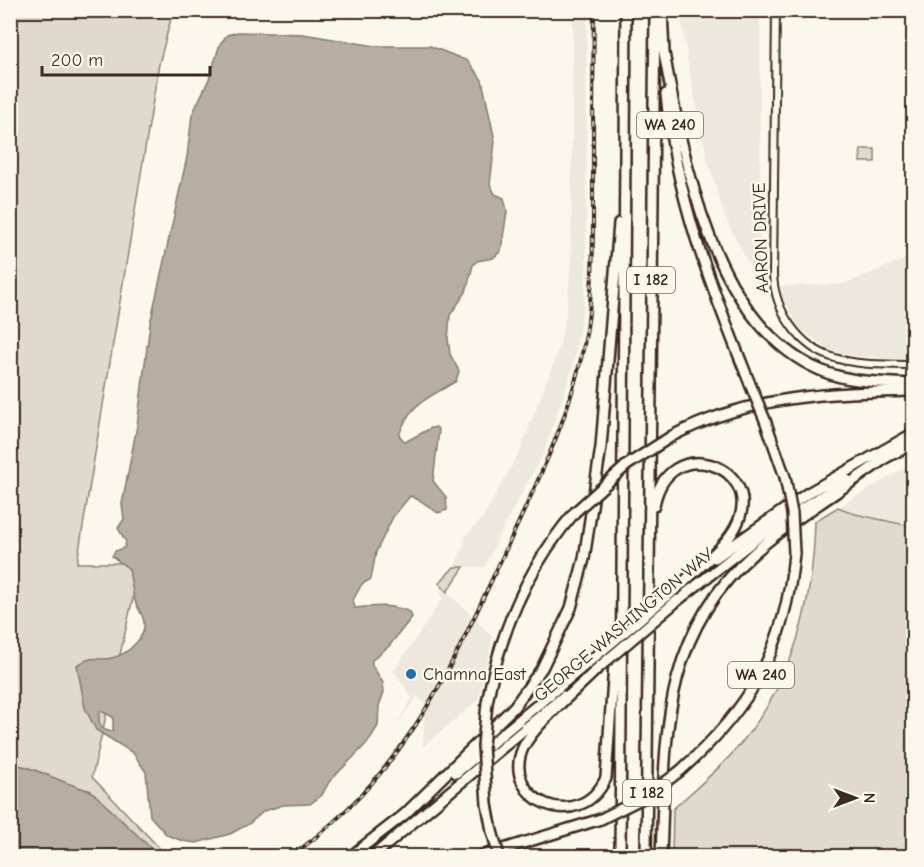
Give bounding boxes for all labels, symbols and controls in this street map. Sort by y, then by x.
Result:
scale bar [42,39,210,77]
text: 200 m [51,50,103,71]
road number: WA 240 [637,112,703,138]
street label: AARON DRIVE [749,182,773,294]
road number: I 182 [627,267,675,293]
street label: GEORGE WASHINGTON WAY [530,543,718,706]
road number: WA 240 [728,662,794,688]
place label: Chamna East [423,664,527,685]
marker: Chamna East [404,667,418,681]
north arrow [825,768,885,828]
road number: I 182 [623,780,671,806]
text: N [860,793,878,803]

